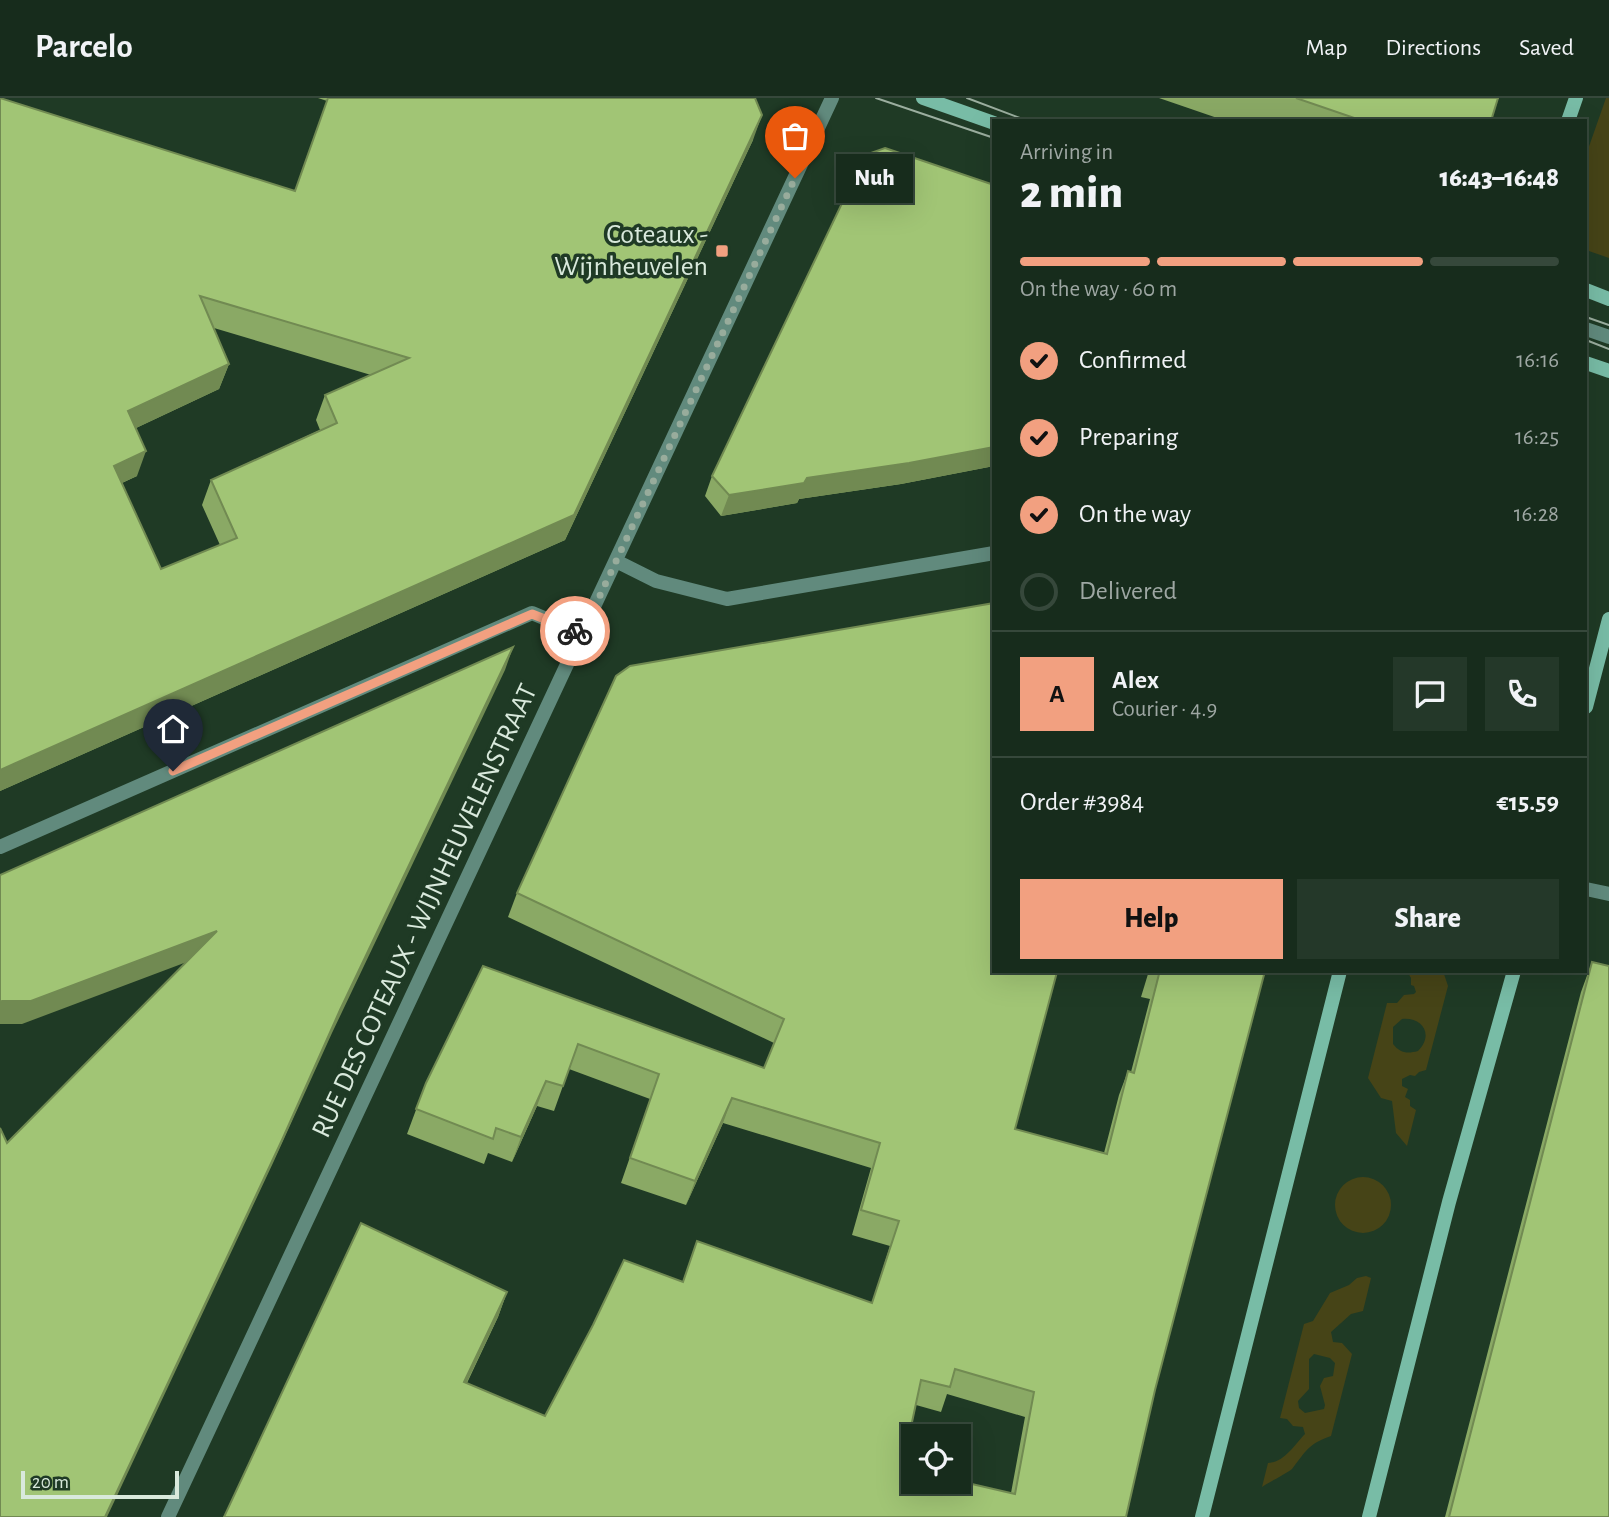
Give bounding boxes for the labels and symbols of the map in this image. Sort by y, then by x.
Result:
pin [765,106,825,178]
callout: Nuh [837,154,914,202]
place label: Coteaux - Wijnheuvelen [554,221,708,281]
marker: Coteaux - Wijnheuvelen [714,243,730,259]
courier [540,596,610,666]
street label: RUE DES COTEAUX - WIJNHEUVELENSTRAAT [307,680,543,1142]
pin [143,699,203,771]
scale bar [21,1468,178,1500]

